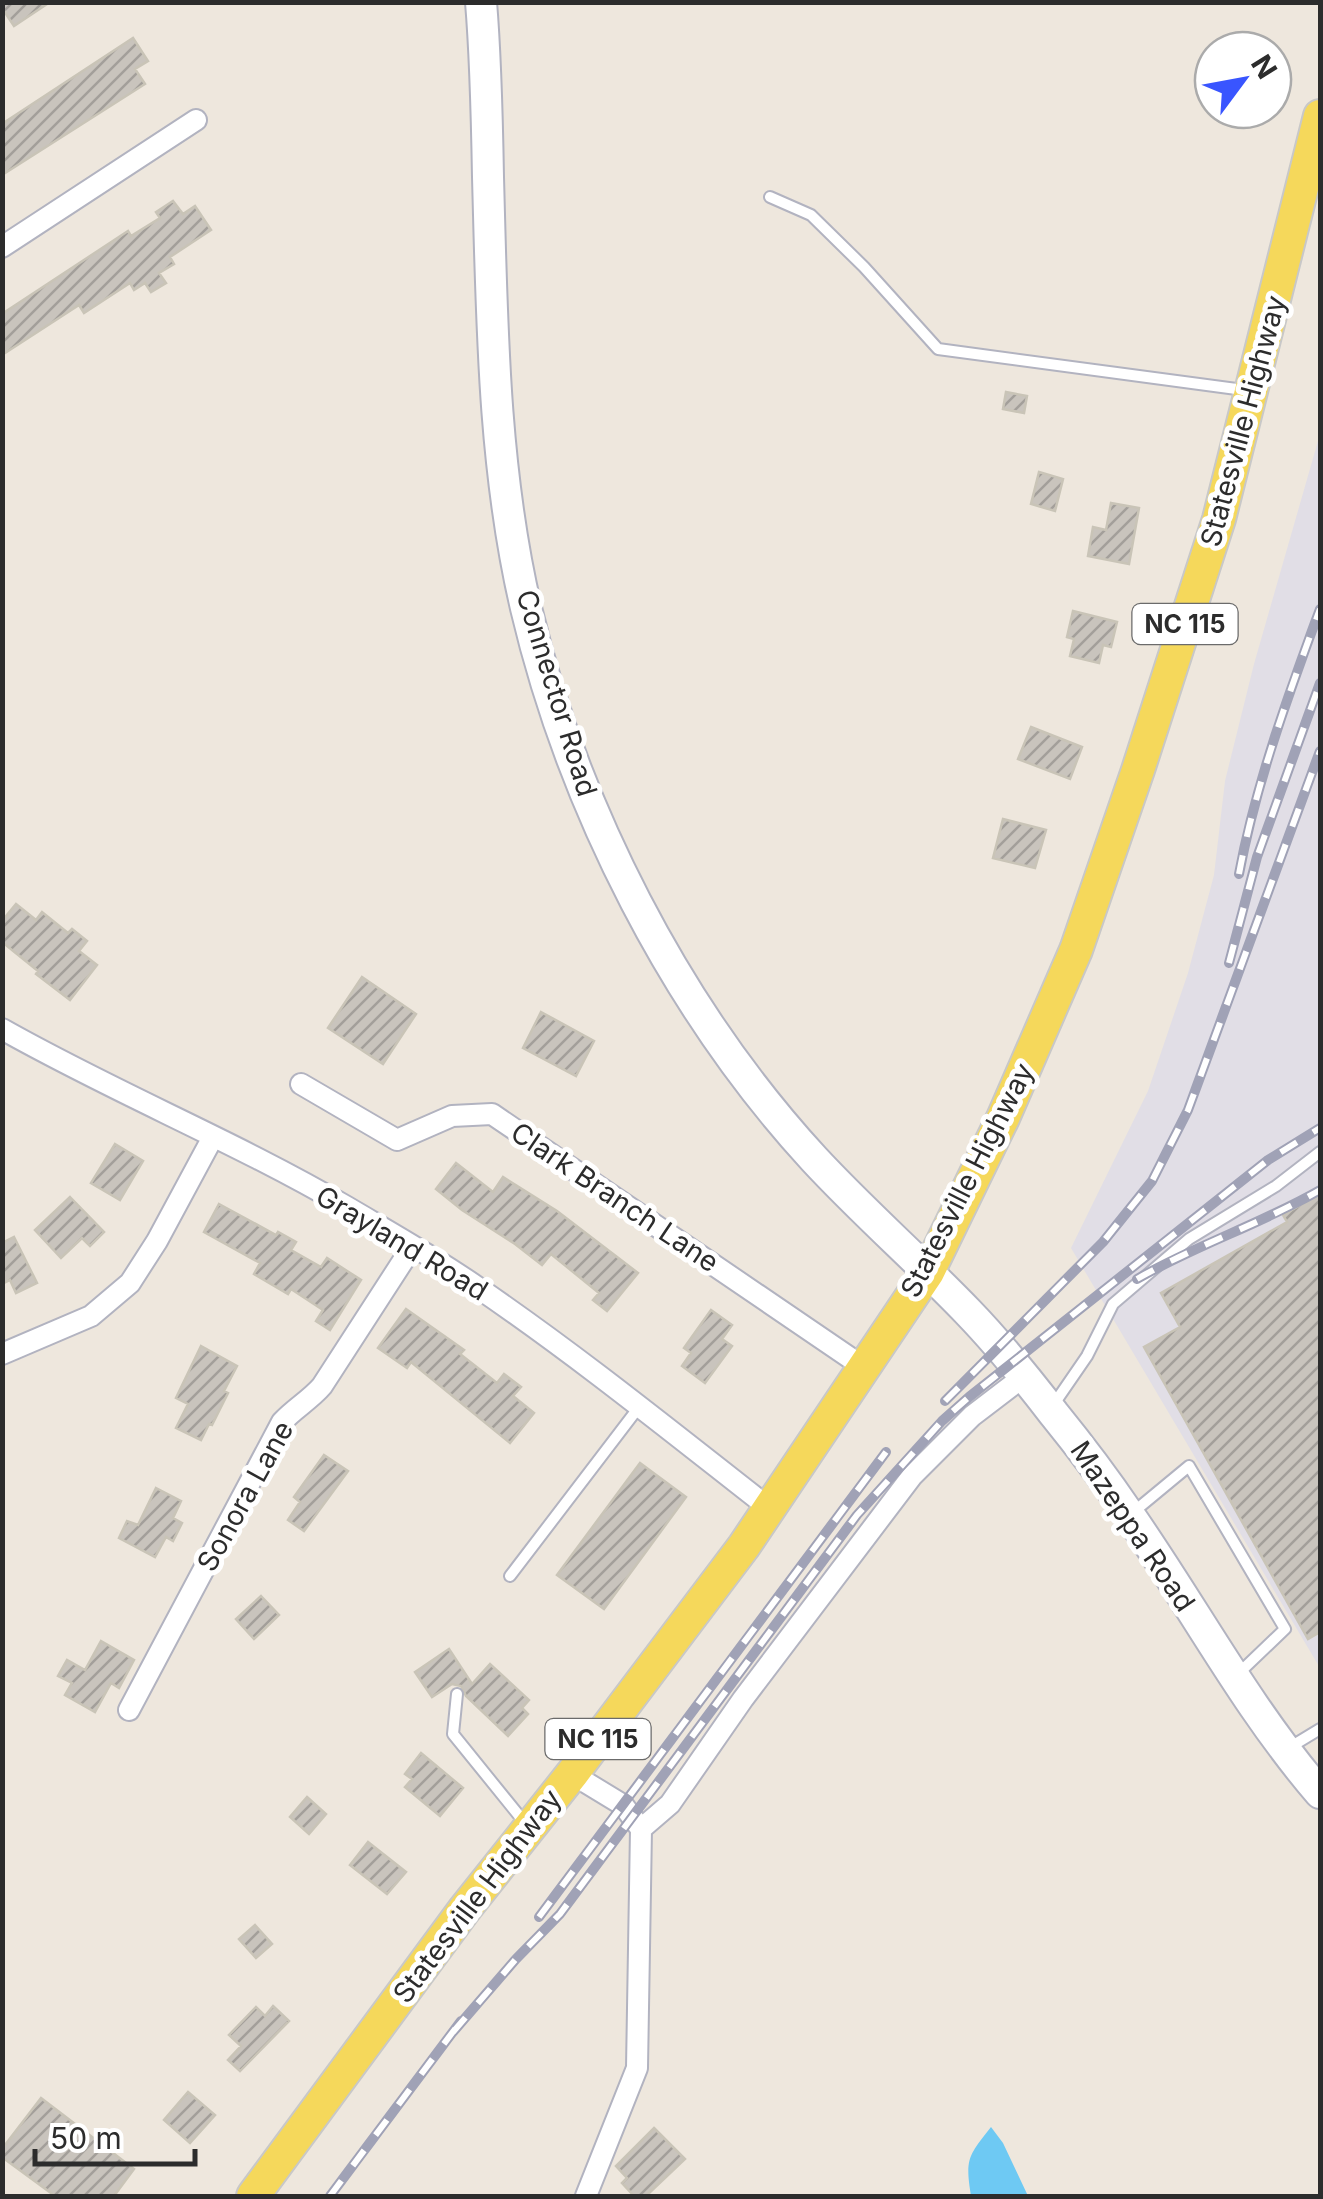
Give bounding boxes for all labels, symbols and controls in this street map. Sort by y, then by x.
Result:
north arrow [1193,30,1293,130]
text: N [1244,49,1284,85]
street label: Statesville Highway [1193,292,1293,550]
street label: Connector Road [509,586,605,800]
road number: NC 115 [1132,604,1238,644]
street label: Statesville Highway [893,1057,1041,1303]
street label: Clark Branch Lane [505,1115,725,1279]
street label: Grayland Road [310,1178,494,1308]
street label: Sonora Lane [190,1415,300,1577]
street label: Mazeppa Road [1064,1434,1202,1618]
road number: NC 115 [546,1719,650,1759]
street label: Statesville Highway [386,1783,568,2009]
scale bar [35,2104,195,2166]
text: 50 m [50,2120,122,2156]

